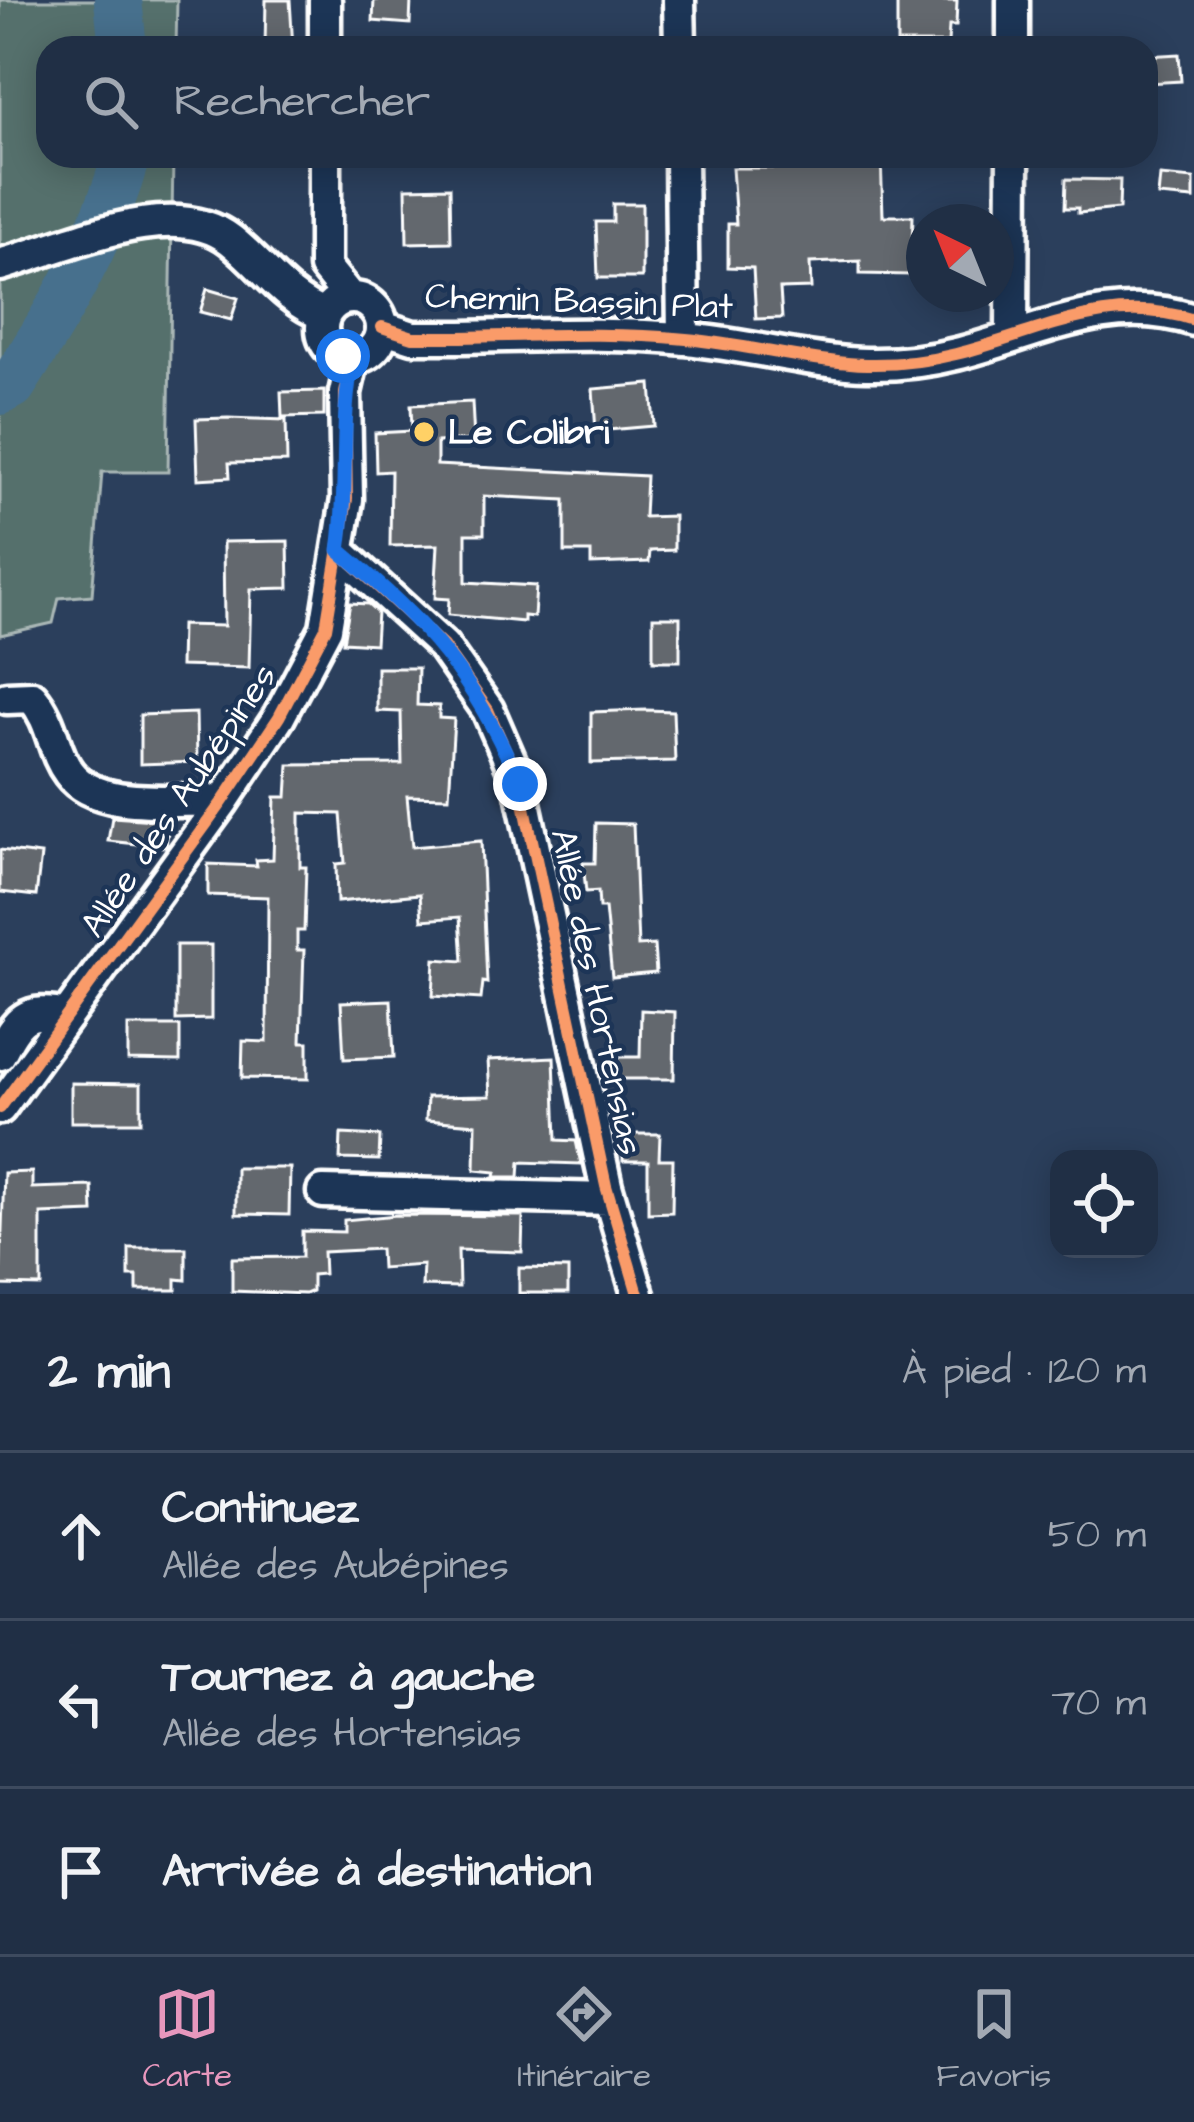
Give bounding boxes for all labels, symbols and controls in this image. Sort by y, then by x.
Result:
search box [36,36,1158,168]
icon: search [78,69,144,135]
text: Rechercher [174,71,430,133]
north arrow [906,204,1014,312]
street label: Chemin Bassin Plat [424,271,734,333]
route start [316,329,370,383]
place label: Le Colibri [448,407,610,458]
marker: Le Colibri [411,419,437,445]
street label: Allée des Aubépines [68,654,290,948]
route end [493,757,547,811]
street label: Allée des Hortensias [537,824,655,1160]
map controls [1050,1150,1158,1258]
button: locate [1050,1150,1158,1258]
text: 2 min [48,1337,171,1408]
text: À pied · 120 m [902,1345,1146,1399]
text: Continuez [162,1478,359,1540]
icon: ahead [48,1503,114,1569]
text: 50 m [1048,1509,1146,1563]
text: Allée des Aubépines [162,1540,509,1594]
text: Tournez à gauche [162,1646,535,1708]
icon: left [48,1671,114,1737]
text: 70 m [1051,1677,1146,1731]
text: Allée des Hortensias [162,1708,522,1762]
icon: arrive [48,1839,114,1905]
text: Arrivée à destination [162,1841,591,1903]
tab: Carte [143,1981,232,2099]
tab: Itinéraire [517,1981,651,2099]
tab: Favoris [936,1981,1051,2099]

